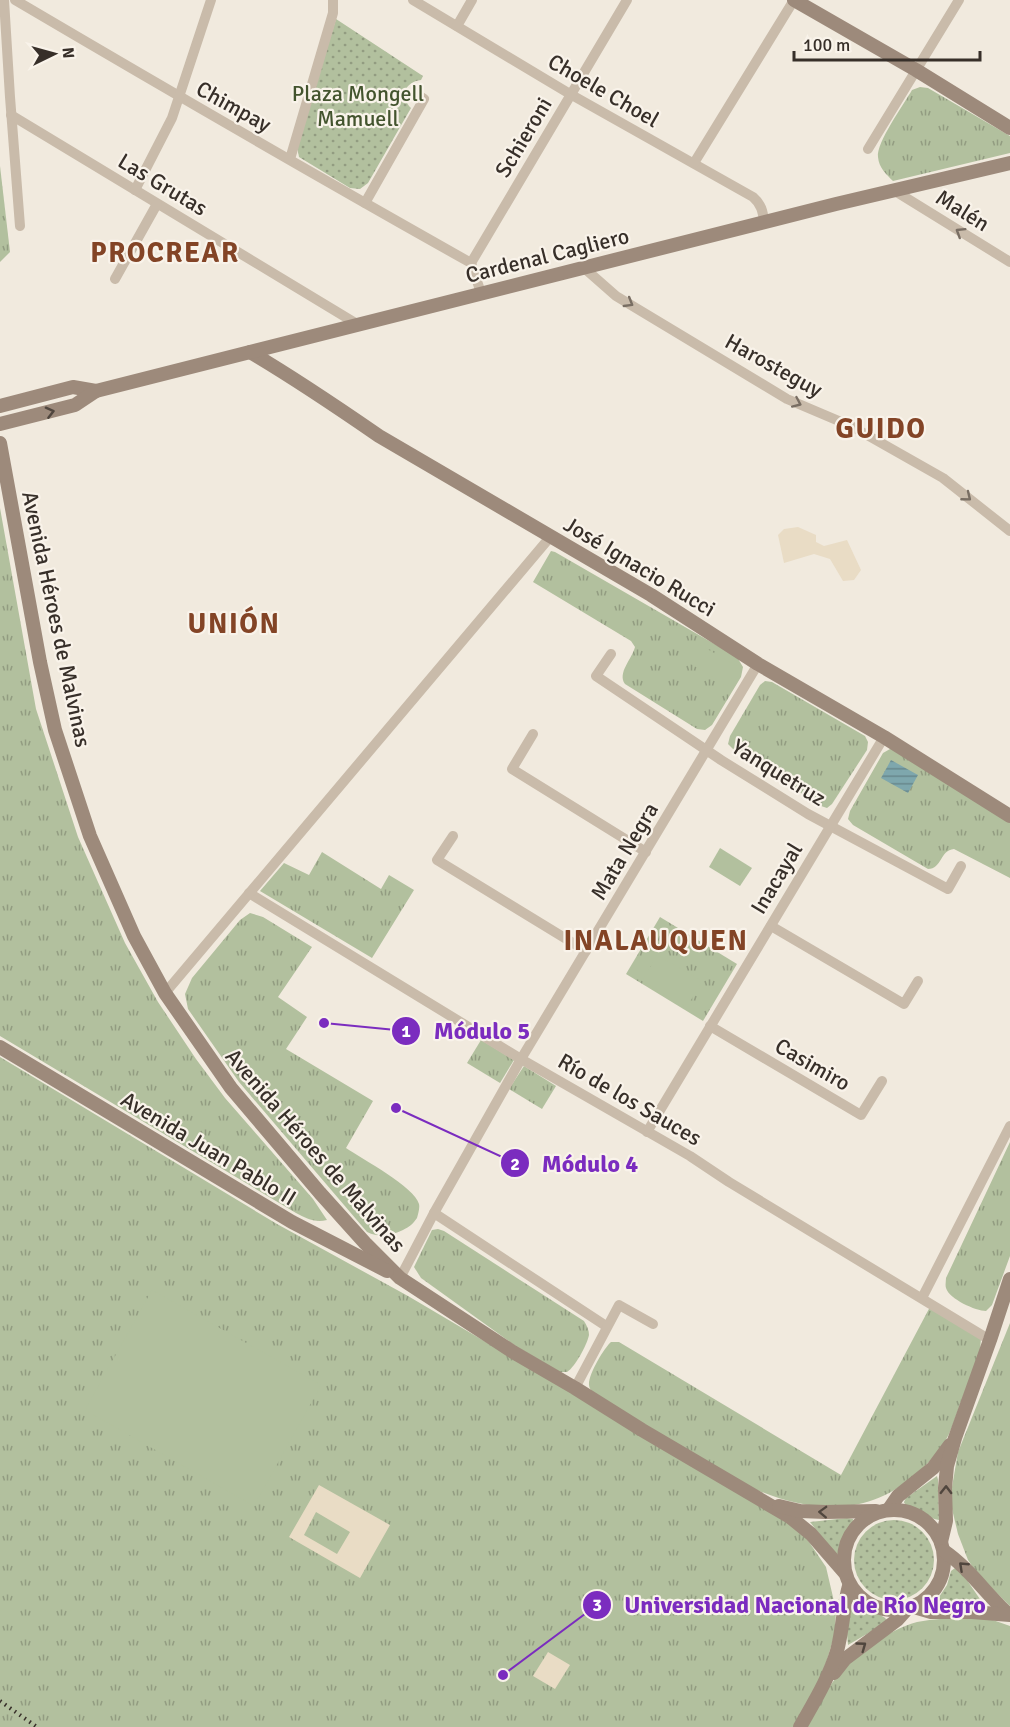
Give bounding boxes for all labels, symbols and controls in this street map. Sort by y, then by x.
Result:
north arrow [24,24,84,84]
scale bar [794,24,980,62]
text: 100 m [803,34,850,56]
text: N [57,46,78,59]
street label: Choele Choel [543,48,664,133]
street label: Chimpay [192,75,277,138]
park label: Plaza Mongell Mamuell [292,80,424,132]
street label: Schieroni [489,92,558,182]
street label: Las Grutas [113,147,212,222]
street label: Malén [931,184,995,237]
street label: Cardenal Cagliero [463,222,632,289]
one-way arrow [956,228,967,239]
district label: PROCREAR [90,236,240,270]
one-way arrow [623,296,633,308]
street label: Harosteguy [720,328,828,404]
one-way arrow [790,396,801,408]
one-way arrow [45,406,55,419]
district label: GUIDO [836,412,926,446]
street label: Avenida Héroes de Malvinas [16,489,97,750]
one-way arrow [960,489,971,500]
street label: José Ignacio Rucci [559,510,721,622]
district label: UNIÓN [188,605,280,641]
street label: Yanquetruz [727,733,831,812]
street label: Mata Negra [585,798,664,905]
street label: Inacayal [745,838,808,919]
district label: INALAUQUEN [563,924,749,958]
callout: Módulo 5 [391,1010,542,1052]
text: Módulo 5 [434,1016,530,1046]
text: 1 [401,1020,411,1042]
street label: Casimiro [770,1032,855,1097]
street label: Avenida Héroes de Malvinas [220,1043,411,1258]
street label: Río de los Sauces [553,1047,706,1151]
street label: Avenida Juan Pablo II [116,1085,301,1211]
callout: Módulo 4 [500,1142,650,1184]
text: Módulo 4 [542,1149,638,1179]
text: 2 [510,1153,520,1175]
one-way arrow [939,1486,952,1495]
one-way arrow [819,1505,828,1518]
one-way arrow [959,1562,969,1573]
callout: Universidad Nacional de Río Negro [582,1584,997,1626]
text: Universidad Nacional de Río Negro [624,1590,986,1620]
text: 3 [592,1594,602,1616]
one-way arrow [856,1642,867,1653]

